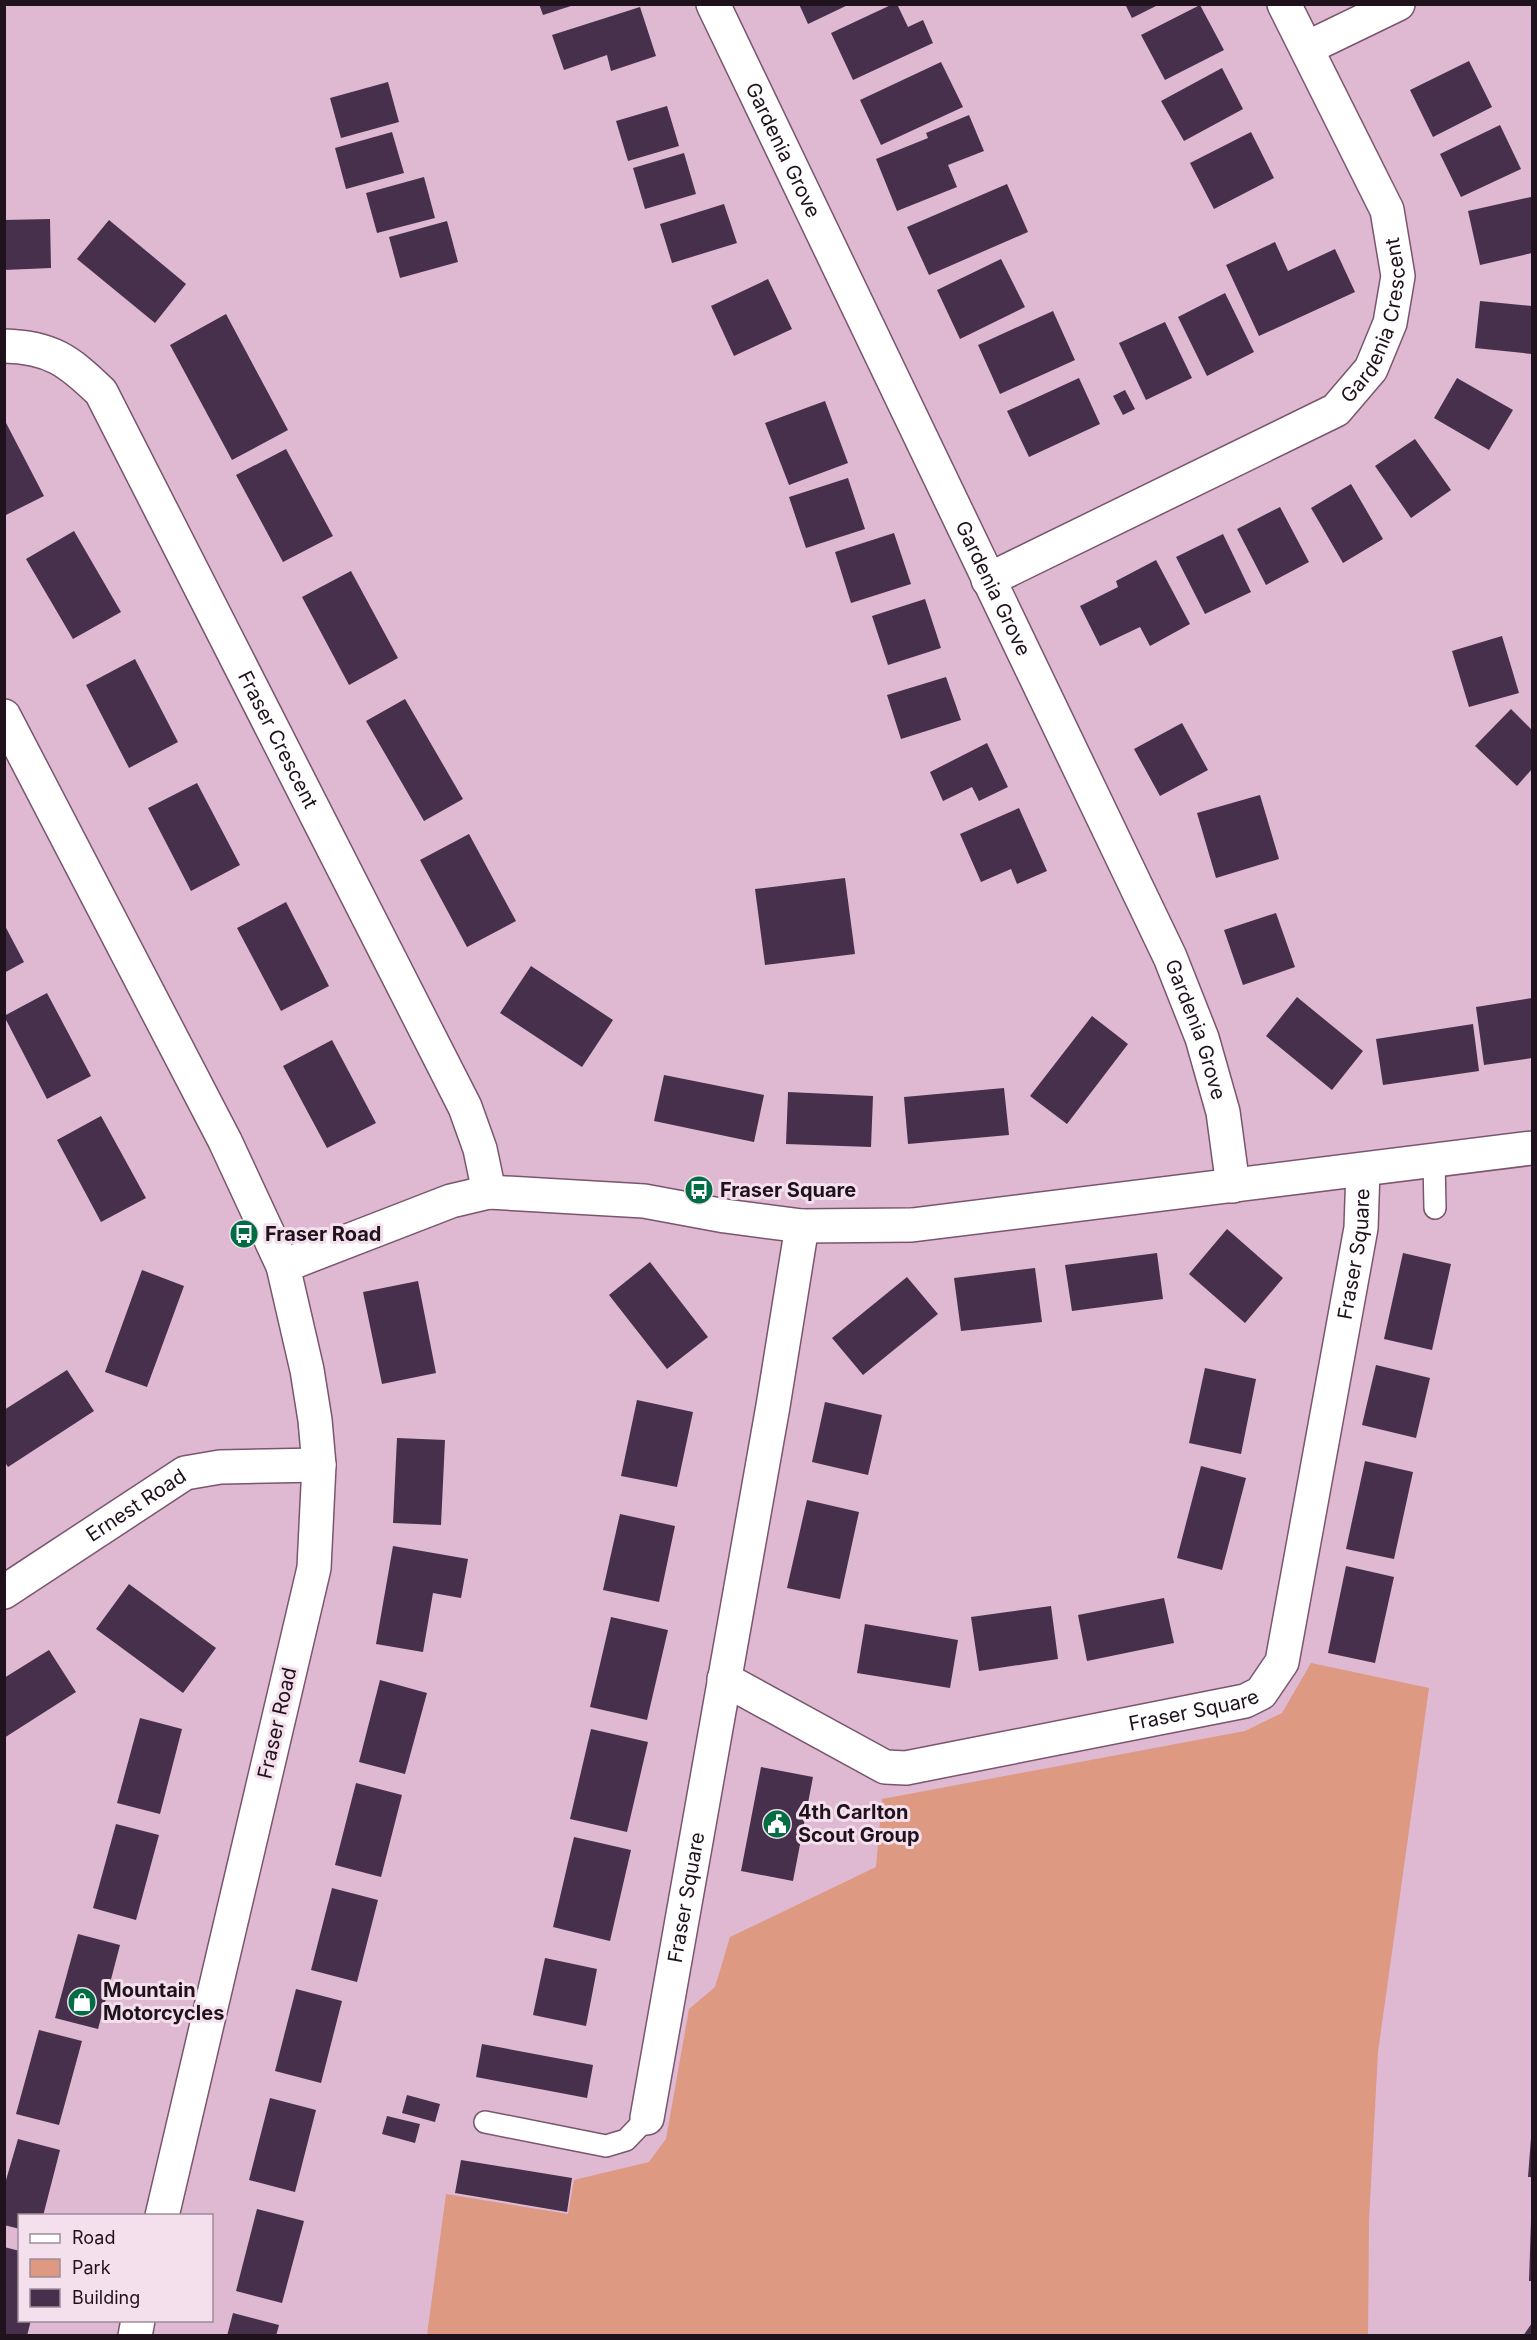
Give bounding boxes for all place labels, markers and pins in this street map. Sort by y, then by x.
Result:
bus stop icon: Fraser Square [683,1174,715,1206]
place label: Fraser Square [720,1178,856,1202]
bus stop icon: Fraser Road [228,1218,260,1250]
place label: Fraser Road [265,1222,381,1246]
place label: 4th Carlton Scout Group [798,1800,920,1847]
public building icon: 4th Carlton Scout Group [761,1808,793,1840]
place label: Mountain Motorcycles [103,1978,224,2025]
shop icon: Mountain Motorcycles [66,1986,98,2018]

